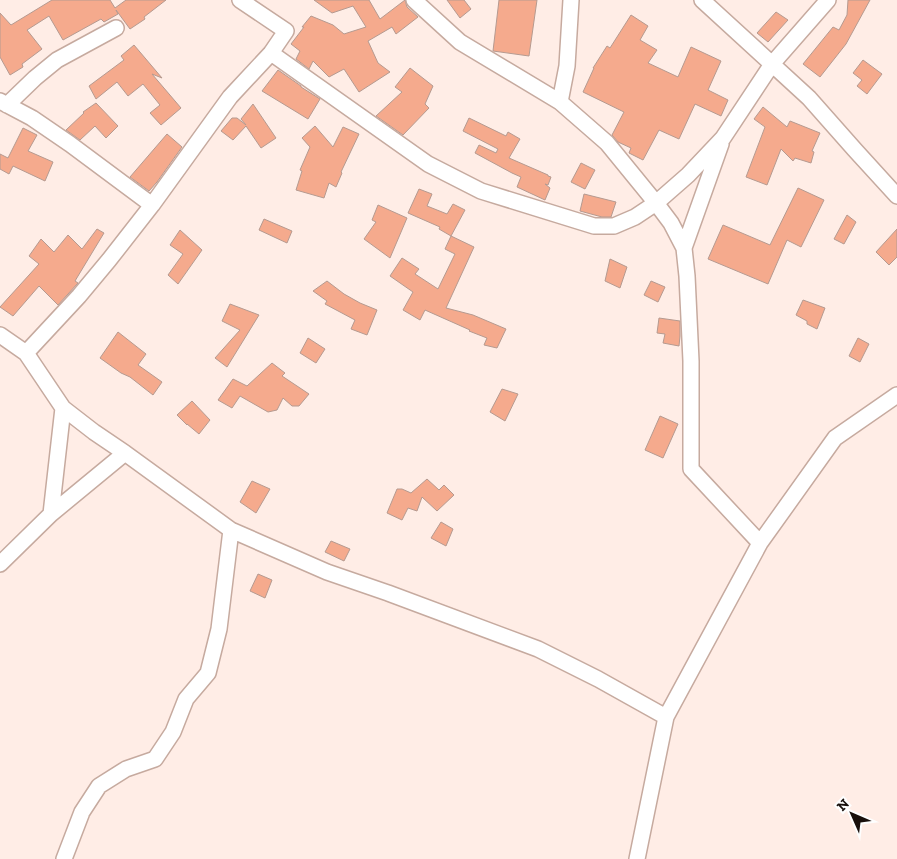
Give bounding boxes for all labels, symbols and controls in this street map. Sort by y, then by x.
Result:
north arrow [827,789,877,839]
text: N [833,795,853,815]

